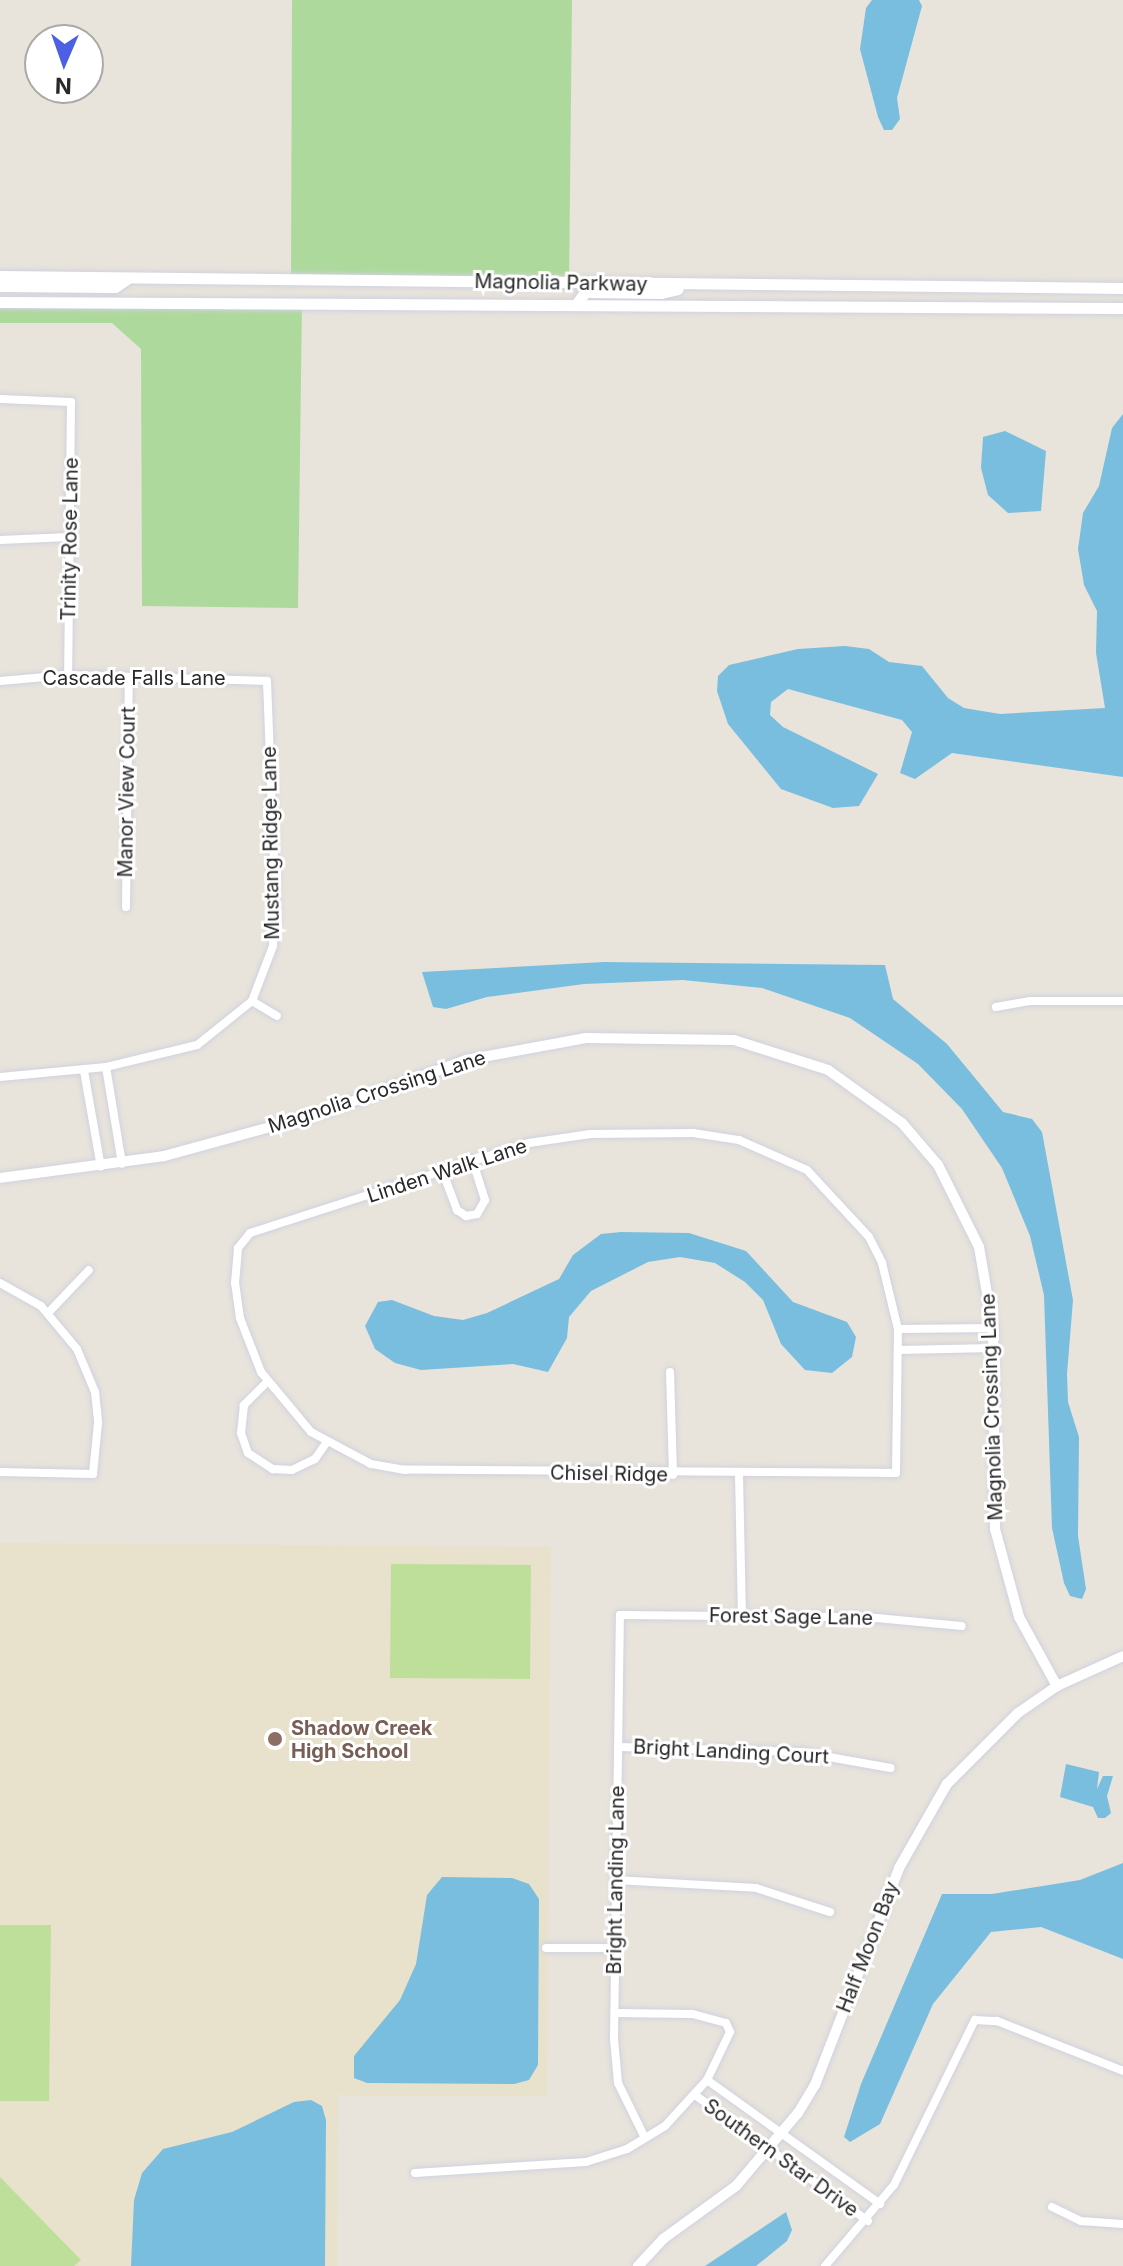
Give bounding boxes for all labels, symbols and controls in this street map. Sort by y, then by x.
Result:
north arrow [24,24,104,104]
text: N [54,73,72,99]
street label: Magnolia Parkway [474,269,648,297]
street label: Trinity Rose Lane [57,457,83,621]
street label: Cascade Falls Lane [42,666,226,690]
street label: Manor View Court [114,706,140,878]
street label: Mustang Ridge Lane [257,746,285,940]
street label: Magnolia Crossing Lane [265,1045,489,1139]
street label: Linden Walk Lane [364,1134,530,1208]
street label: Magnolia Crossing Lane [976,1293,1008,1521]
street label: Chisel Ridge [550,1461,668,1487]
street label: Forest Sage Lane [709,1604,873,1630]
place label: Shadow Creek High School [291,1716,432,1763]
marker: Shadow Creek High School [266,1730,284,1748]
street label: Bright Landing Court [633,1735,829,1769]
street label: Bright Landing Lane [602,1785,630,1975]
street label: Half Moon Bay [832,1878,904,2016]
street label: Southern Star Drive [699,2094,863,2222]

